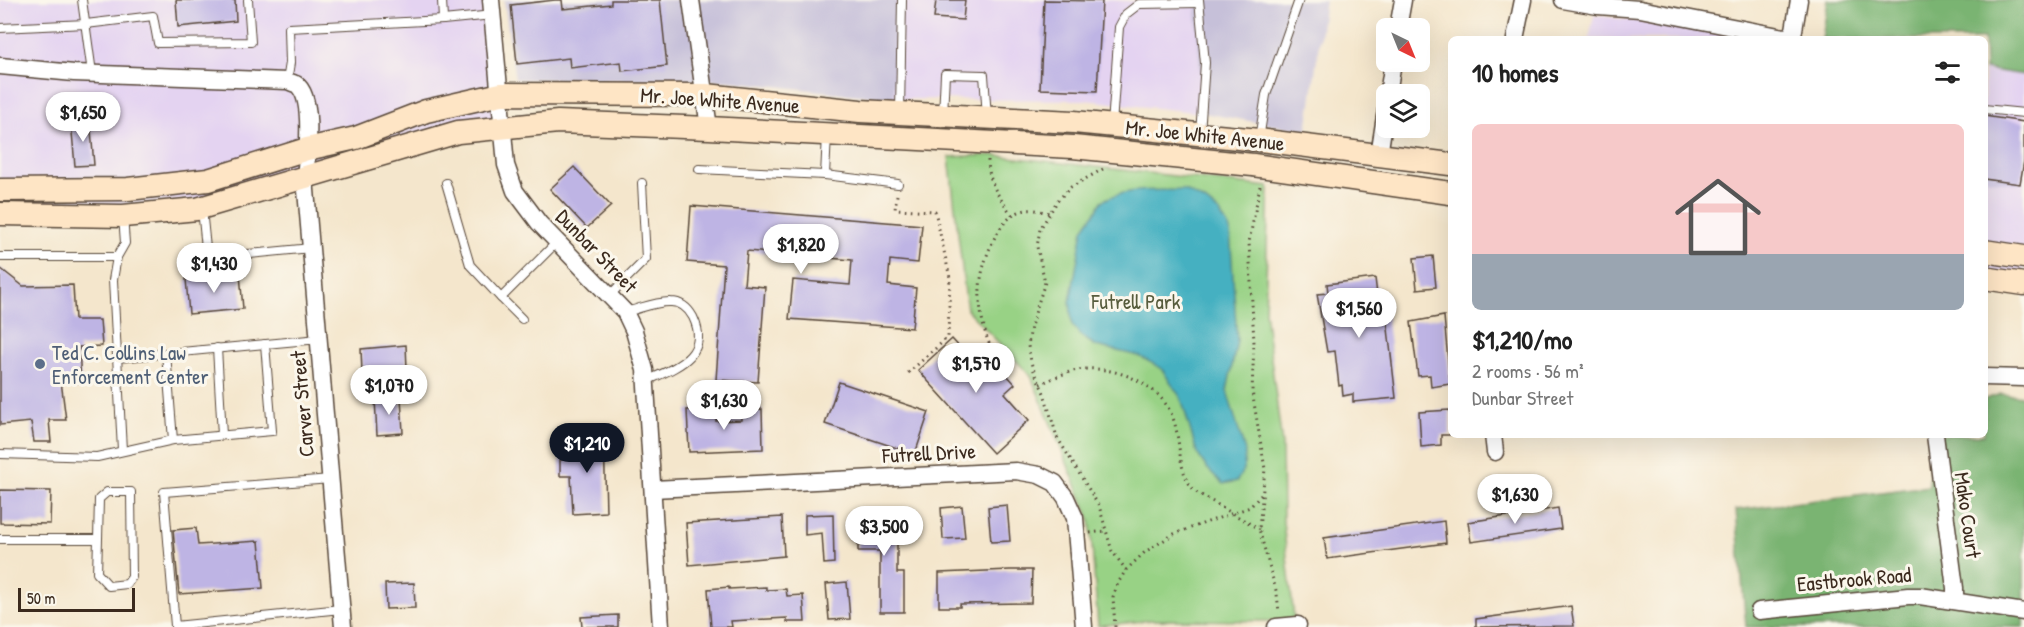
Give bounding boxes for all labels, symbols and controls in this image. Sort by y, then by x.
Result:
north arrow [1376,18,1430,72]
map controls [1376,18,1430,138]
text: 10 homes [1472,55,1559,90]
icon: filters [1931,56,1964,89]
street label: Mr. Joe White Avenue [639,80,801,120]
button: layers [1376,84,1430,138]
pin: $1,650 [34,92,132,143]
text: $1,650 [60,98,106,125]
street label: Mr. Joe White Avenue [1124,112,1286,158]
icon: home [1664,163,1772,271]
street label: Dunbar Street [550,203,645,300]
pin: $1,820 [752,224,850,275]
text: $1,820 [777,230,825,257]
pin: $1,430 [165,243,263,294]
text: $1,430 [191,249,237,276]
park label: Futrell Park [1091,287,1181,316]
pin: $1,560 [1310,288,1408,339]
text: $1,560 [1336,294,1382,321]
text: $1,210/mo [1472,322,1572,357]
place label: Ted C. Collins Law Enforcement Center [52,338,209,391]
pin: $1,570 [927,343,1025,394]
street label: Carver Street [283,349,321,458]
text: $1,570 [952,349,1000,376]
marker: Ted C. Collins Law Enforcement Center [33,357,47,371]
text: 2 rooms · 56 m² [1472,357,1584,384]
pin: $1,070 [340,365,438,416]
text: $1,070 [364,371,414,398]
pin: $1,630 [675,380,773,431]
text: Dunbar Street [1472,384,1573,411]
text: $1,630 [700,386,748,413]
pin: $1,210 [538,423,636,474]
text: $1,210 [563,429,611,456]
street label: Futrell Drive [881,436,976,470]
street label: Mako Court [1948,470,1988,561]
pin: $1,630 [1466,474,1564,525]
text: $1,630 [1491,480,1539,507]
pin: $3,500 [835,506,933,557]
text: $3,500 [859,512,909,539]
street label: Eastbrook Road [1796,560,1912,598]
scale bar [18,585,135,612]
text: 50 m [27,587,56,609]

